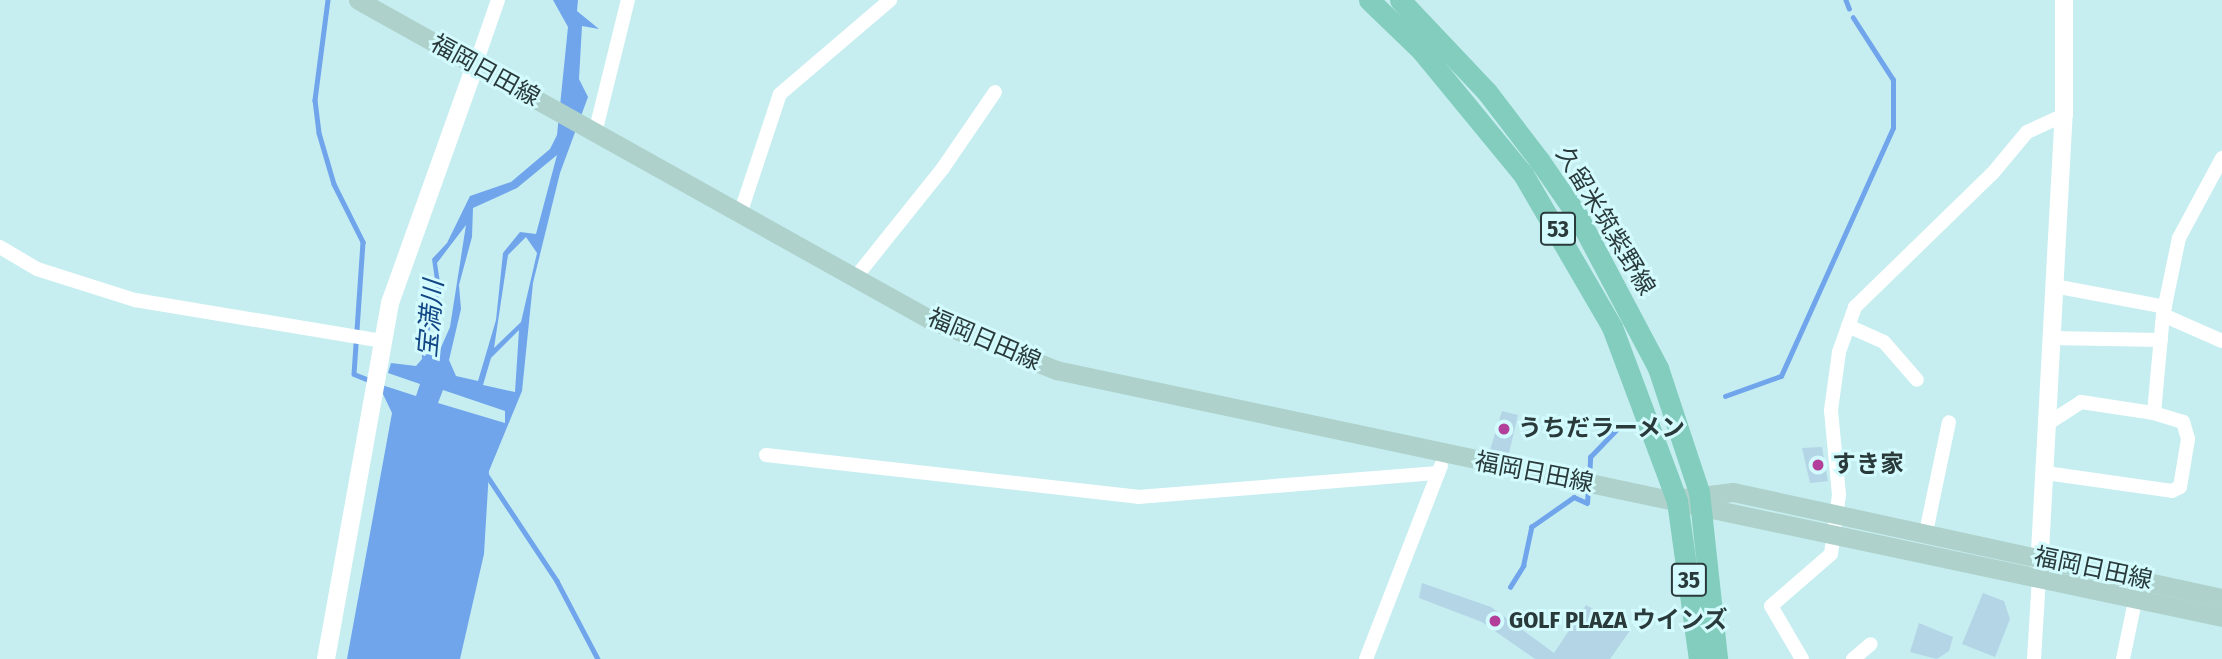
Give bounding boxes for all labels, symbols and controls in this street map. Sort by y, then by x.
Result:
street label: 福岡日田線 [426,29,544,113]
street label: 久留米筑紫野線 [1549,142,1661,300]
road number: 53 [1539,210,1577,248]
water label: 宝満川 [412,279,450,359]
street label: 福岡日田線 [923,303,1045,377]
place label: うちだラーメン [1518,415,1686,443]
marker: うちだラーメン [1496,421,1512,437]
street label: 福岡日田線 [1472,447,1596,499]
place label: すき家 [1832,451,1904,479]
marker: すき家 [1810,457,1826,473]
street label: 福岡日田線 [2031,542,2155,596]
road number: 35 [1670,560,1708,600]
place label: GOLF PLAZA ウインズ [1509,607,1728,635]
marker: GOLF PLAZA ウインズ [1487,613,1503,629]

